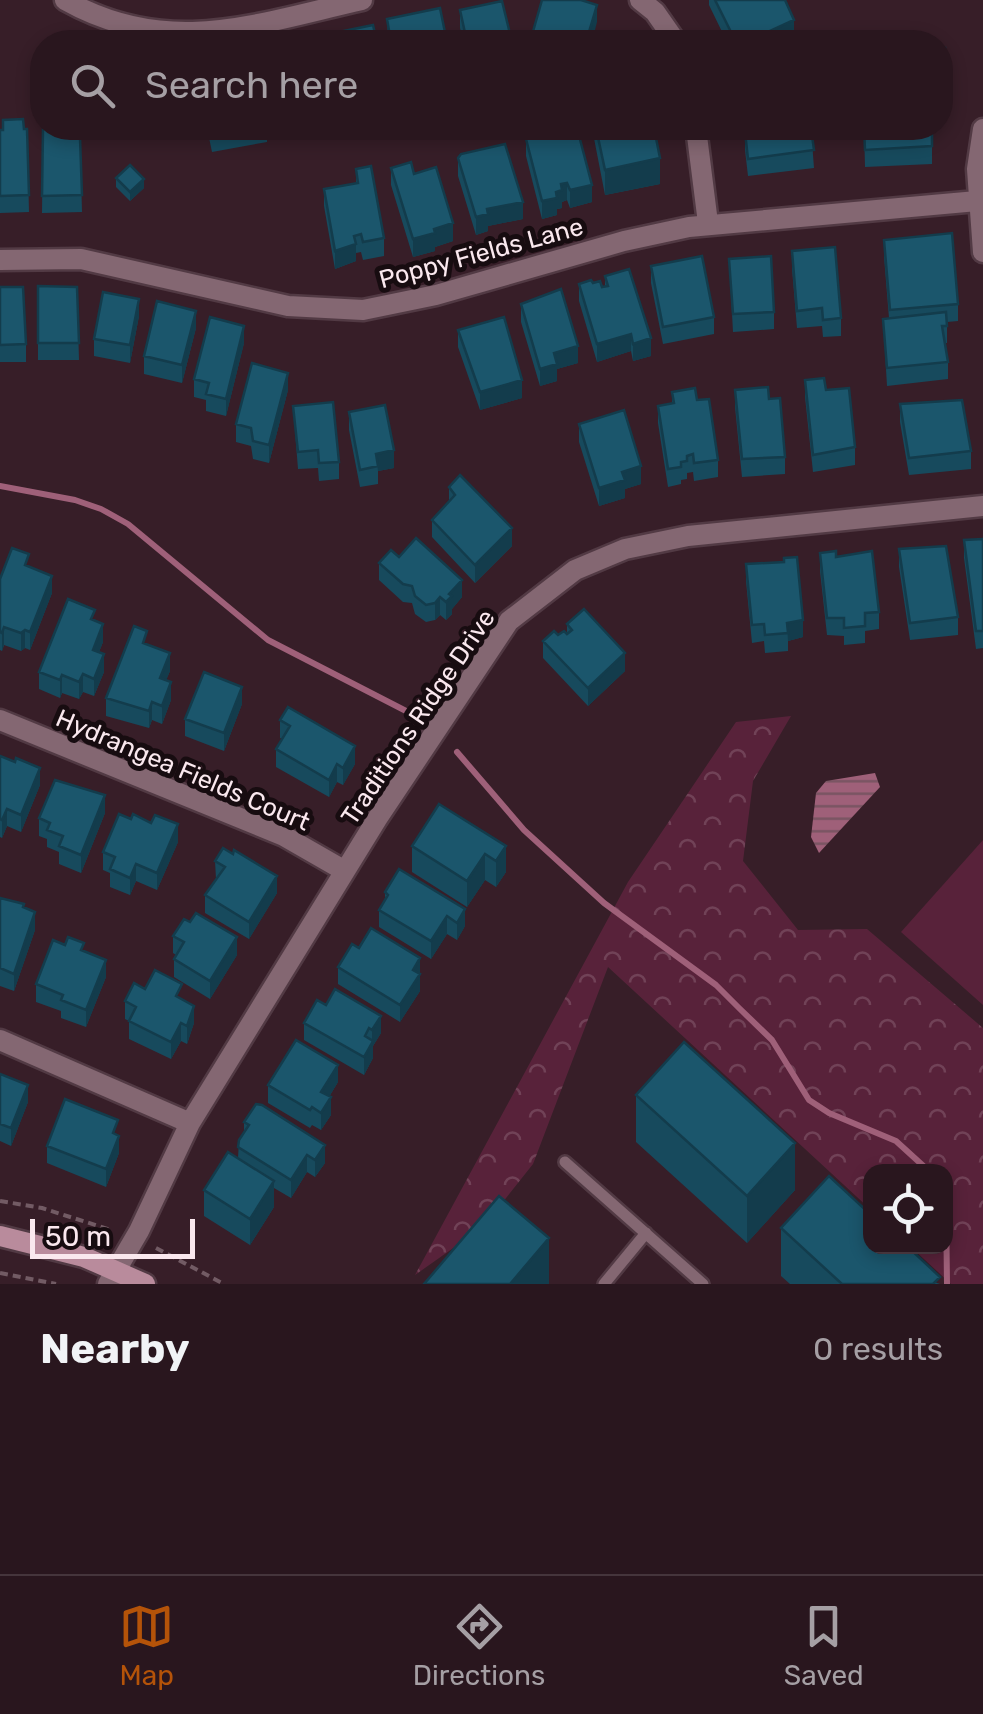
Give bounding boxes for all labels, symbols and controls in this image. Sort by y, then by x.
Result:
search box [30,30,953,140]
icon: search [65,58,120,113]
text: Search here [145,62,358,108]
street label: Poppy Fields Lane [376,212,586,294]
street label: Traditions Ridge Drive [335,604,501,830]
street label: Hydrangea Fields Court [52,703,315,837]
map controls [863,1164,953,1254]
button: locate [863,1164,953,1254]
scale bar [30,1214,195,1258]
text: 50 m [45,1220,111,1253]
text: Nearby [40,1324,190,1374]
text: 0 results [813,1330,943,1368]
tab: Map [119,1599,174,1692]
tab: Directions [413,1599,545,1692]
tab: Saved [784,1599,864,1692]

